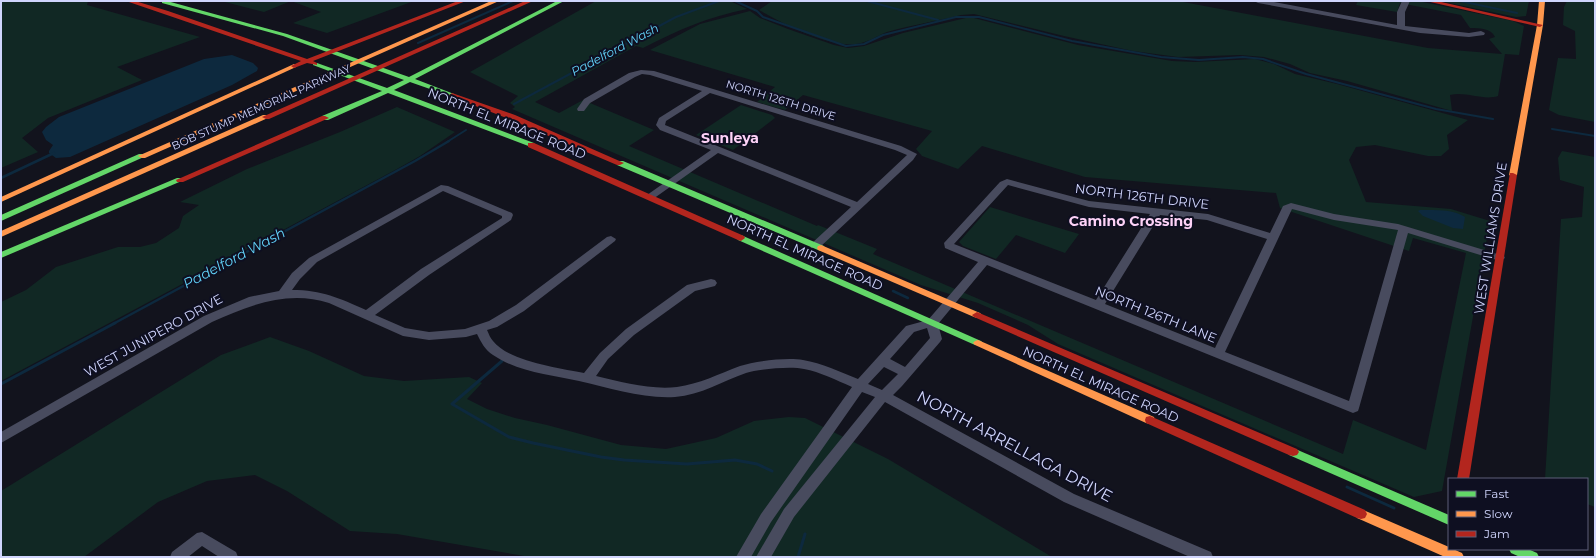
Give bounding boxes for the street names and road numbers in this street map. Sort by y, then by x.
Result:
street label: BOB STUMP MEMORIAL PARKWAY [169,61,353,153]
street label: NORTH 126TH DRIVE [724,77,838,123]
street label: NORTH EL MIRAGE ROAD [426,84,589,162]
street label: WEST WILLIAMS DRIVE [1470,161,1510,315]
street label: NORTH 126TH DRIVE [1074,180,1210,212]
street label: NORTH EL MIRAGE ROAD [724,210,886,294]
street label: NORTH 126TH LANE [1093,282,1219,346]
street label: WEST JUNIPERO DRIVE [81,290,225,380]
street label: NORTH EL MIRAGE ROAD [1020,342,1182,426]
street label: NORTH ARRELLAGA DRIVE [914,387,1116,506]

